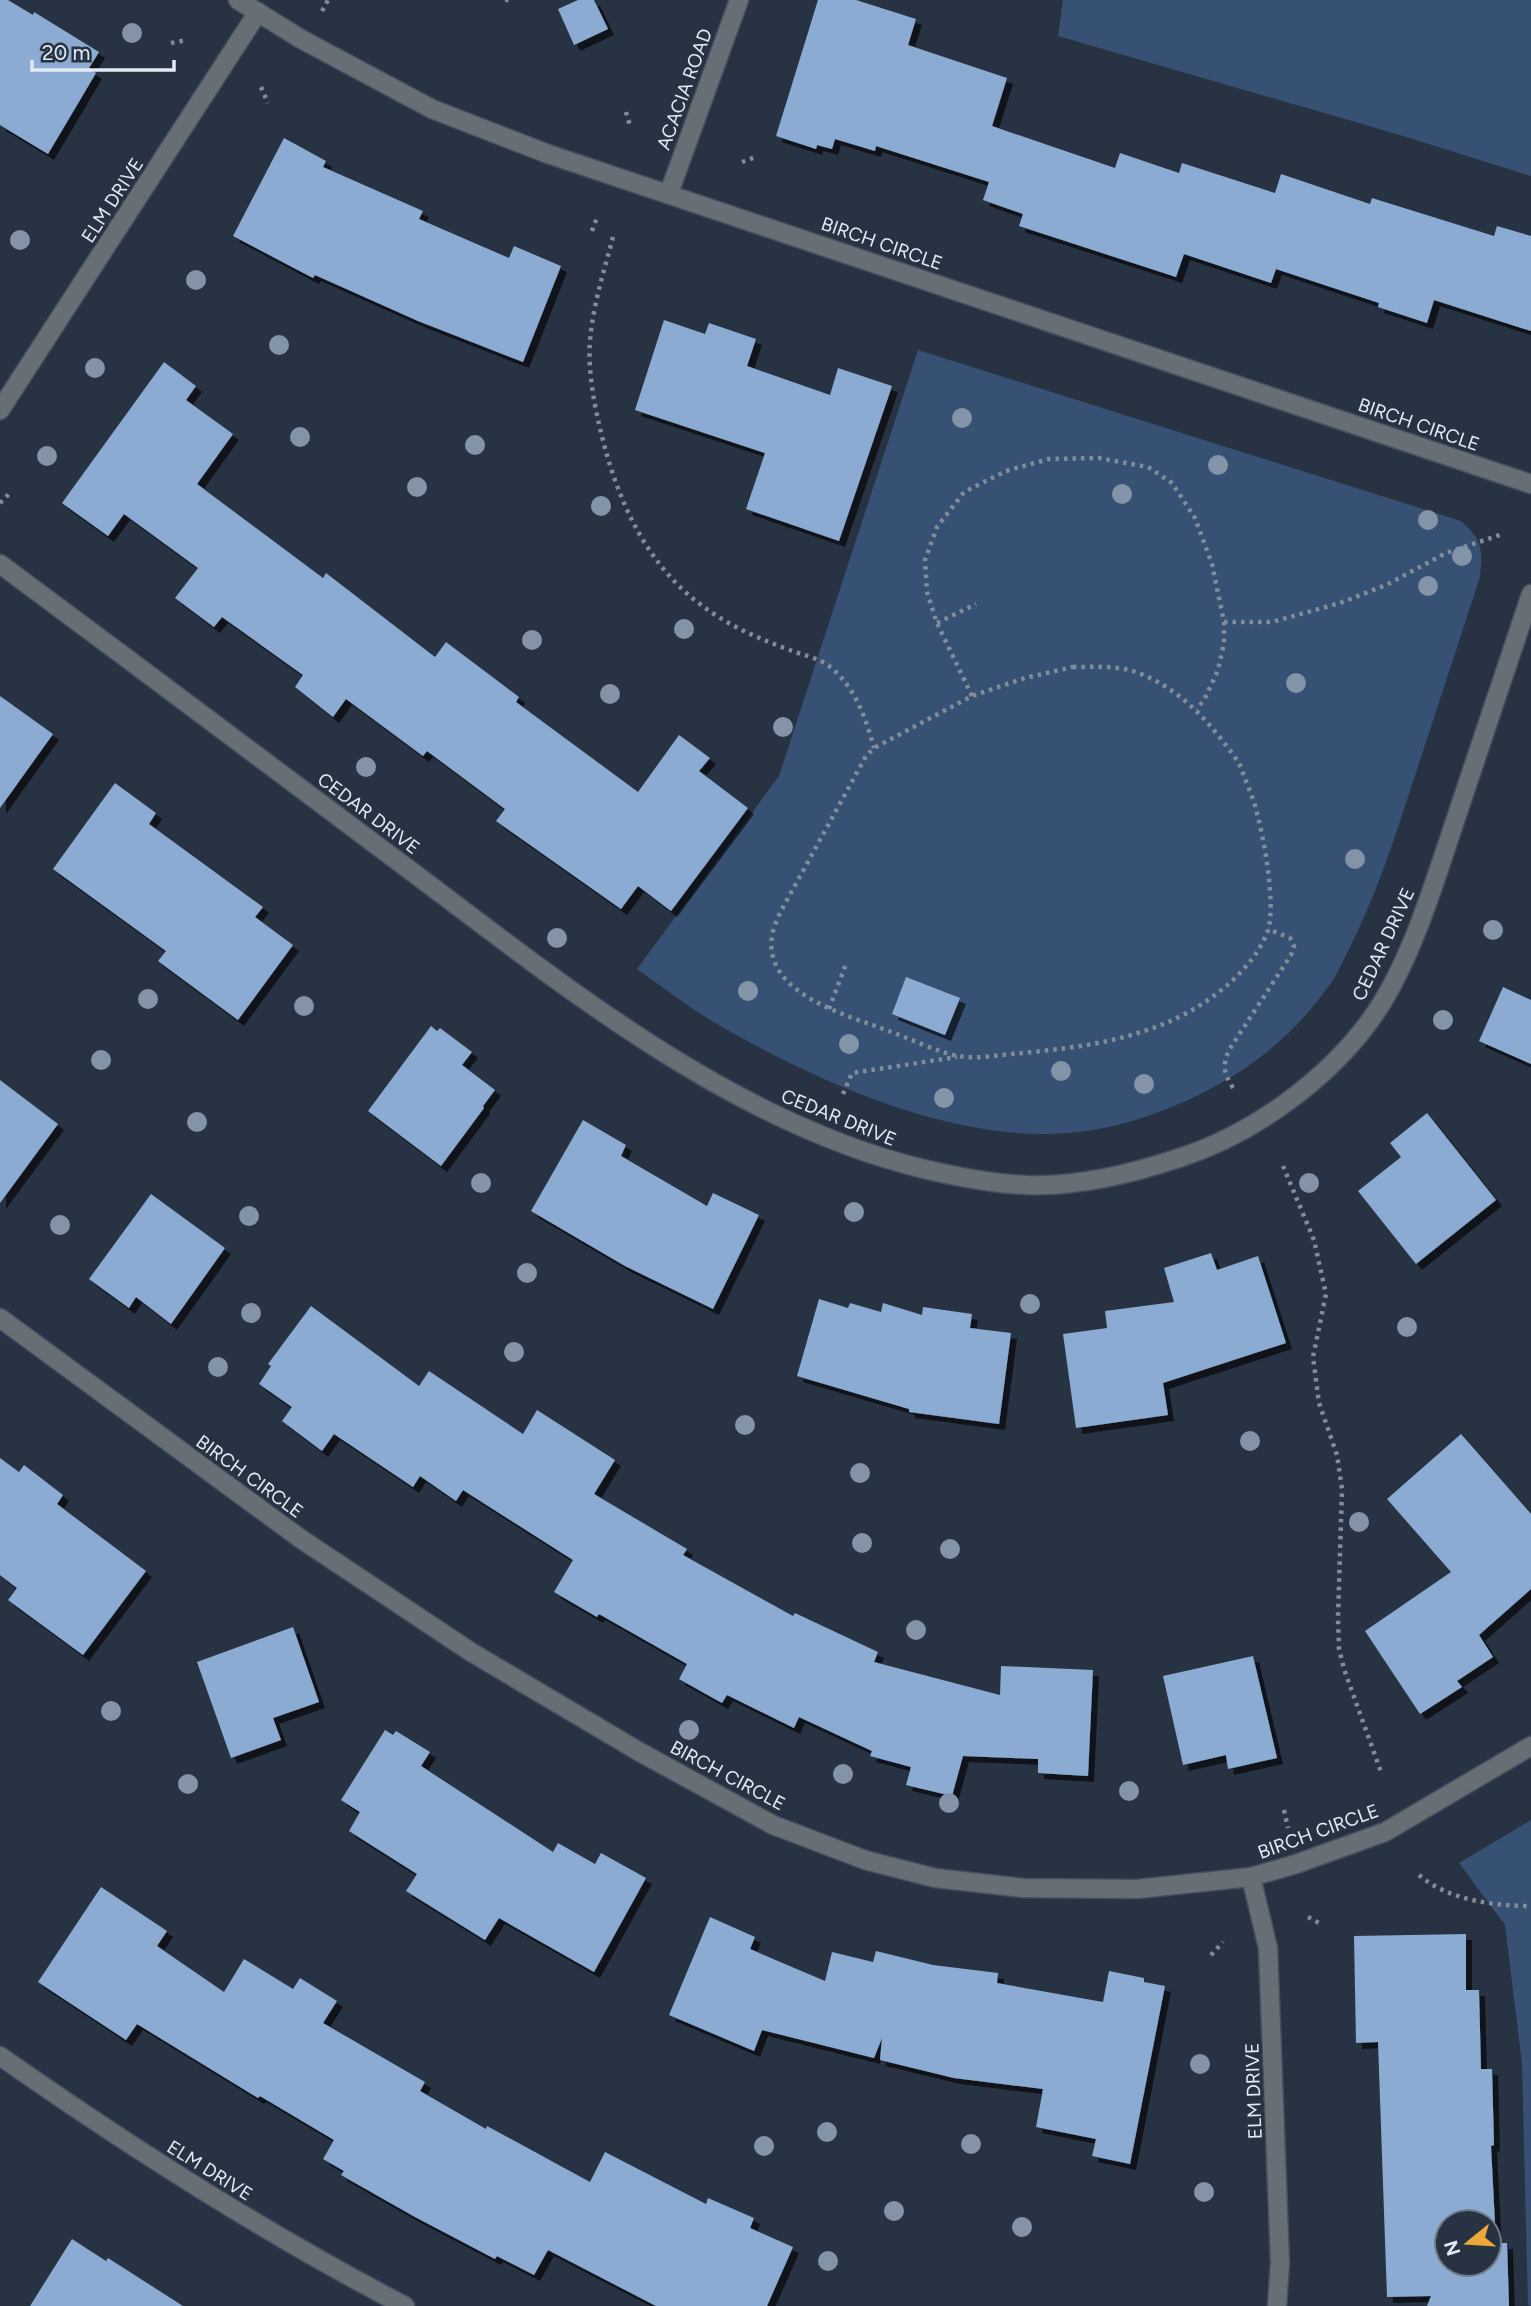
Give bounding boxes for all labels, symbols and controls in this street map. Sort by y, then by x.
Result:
street label: ACACIA ROAD [652,25,717,153]
scale bar [32,28,173,72]
text: 20 m [42,40,90,65]
street label: ELM DRIVE [77,154,148,247]
street label: BIRCH CIRCLE [818,212,946,275]
street label: BIRCH CIRCLE [1355,393,1483,456]
street label: CEDAR DRIVE [313,768,424,859]
street label: CEDAR DRIVE [1347,884,1420,1004]
street label: CEDAR DRIVE [778,1084,900,1151]
street label: BIRCH CIRCLE [192,1430,308,1523]
street label: BIRCH CIRCLE [666,1736,789,1815]
street label: BIRCH CIRCLE [1255,1799,1382,1864]
street label: ELM DRIVE [1240,2042,1267,2140]
street label: ELM DRIVE [163,2135,257,2206]
north arrow [1433,2208,1503,2278]
text: N [1439,2238,1466,2259]

